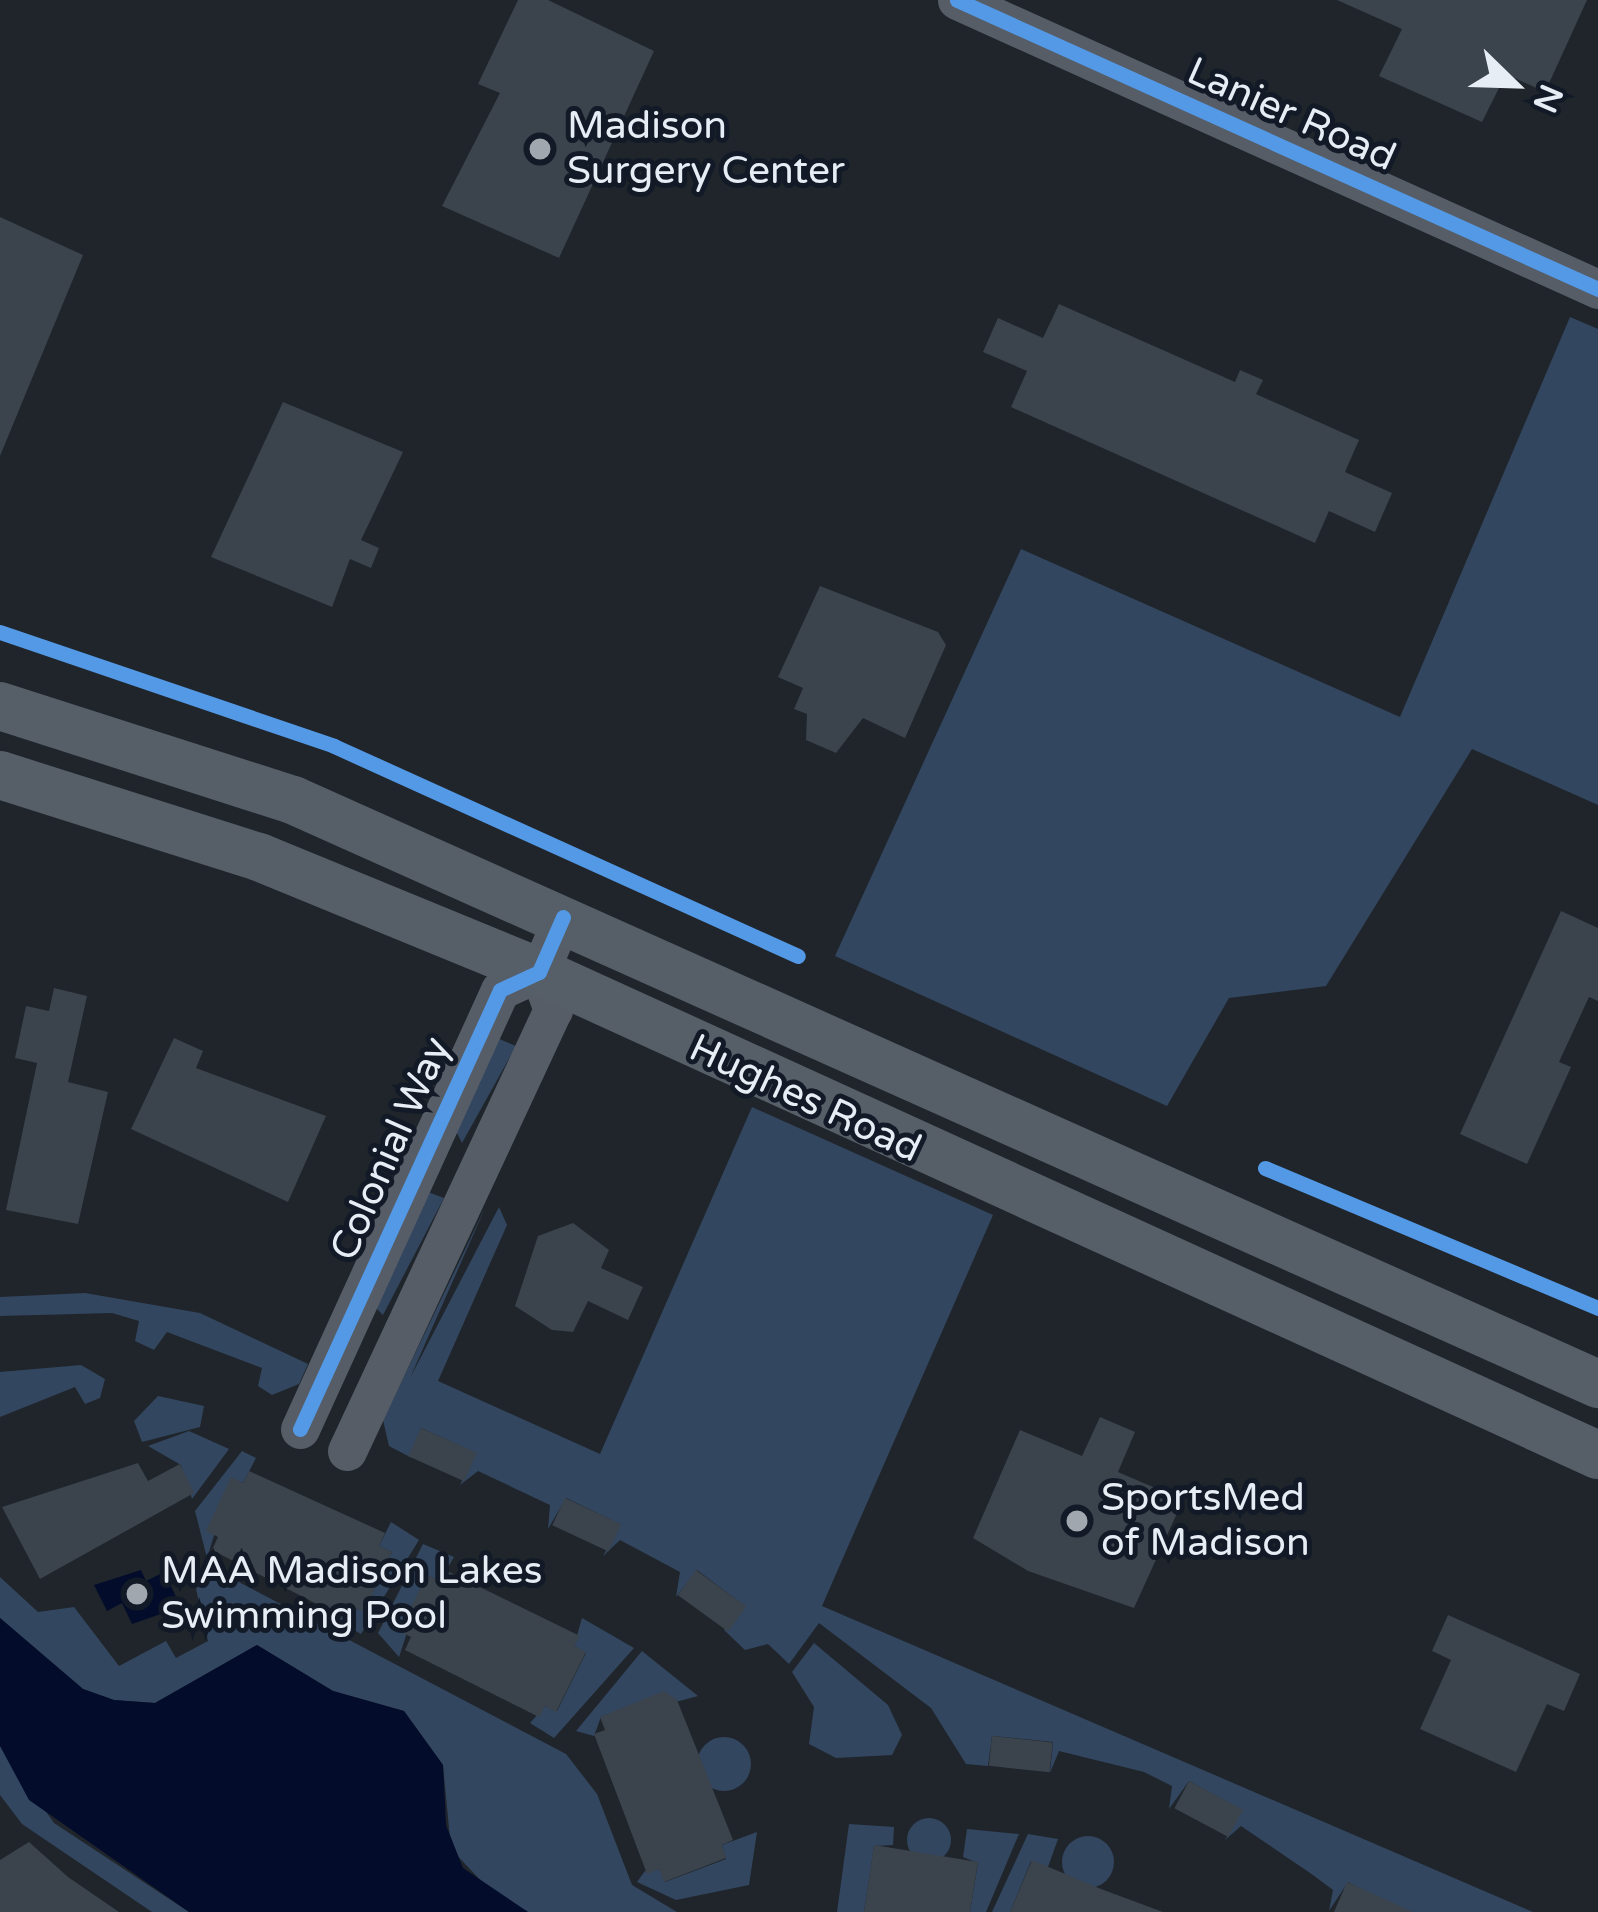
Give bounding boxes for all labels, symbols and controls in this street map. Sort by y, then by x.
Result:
north arrow [1454,24,1574,144]
street label: Lanier Road [1180,48,1402,182]
text: N [1524,78,1571,118]
place label: Madison Surgery Center [567,104,845,195]
marker: Madison Surgery Center [524,133,556,165]
street label: Hughes Road [682,1025,928,1173]
street label: Colonial Way [321,1030,461,1268]
place label: SportsMed of Madison [1101,1476,1310,1567]
marker: SportsMed of Madison [1064,1508,1090,1534]
place label: MAA Madison Lakes Swimming Pool [161,1549,543,1640]
marker: MAA Madison Lakes Swimming Pool [124,1581,150,1607]

